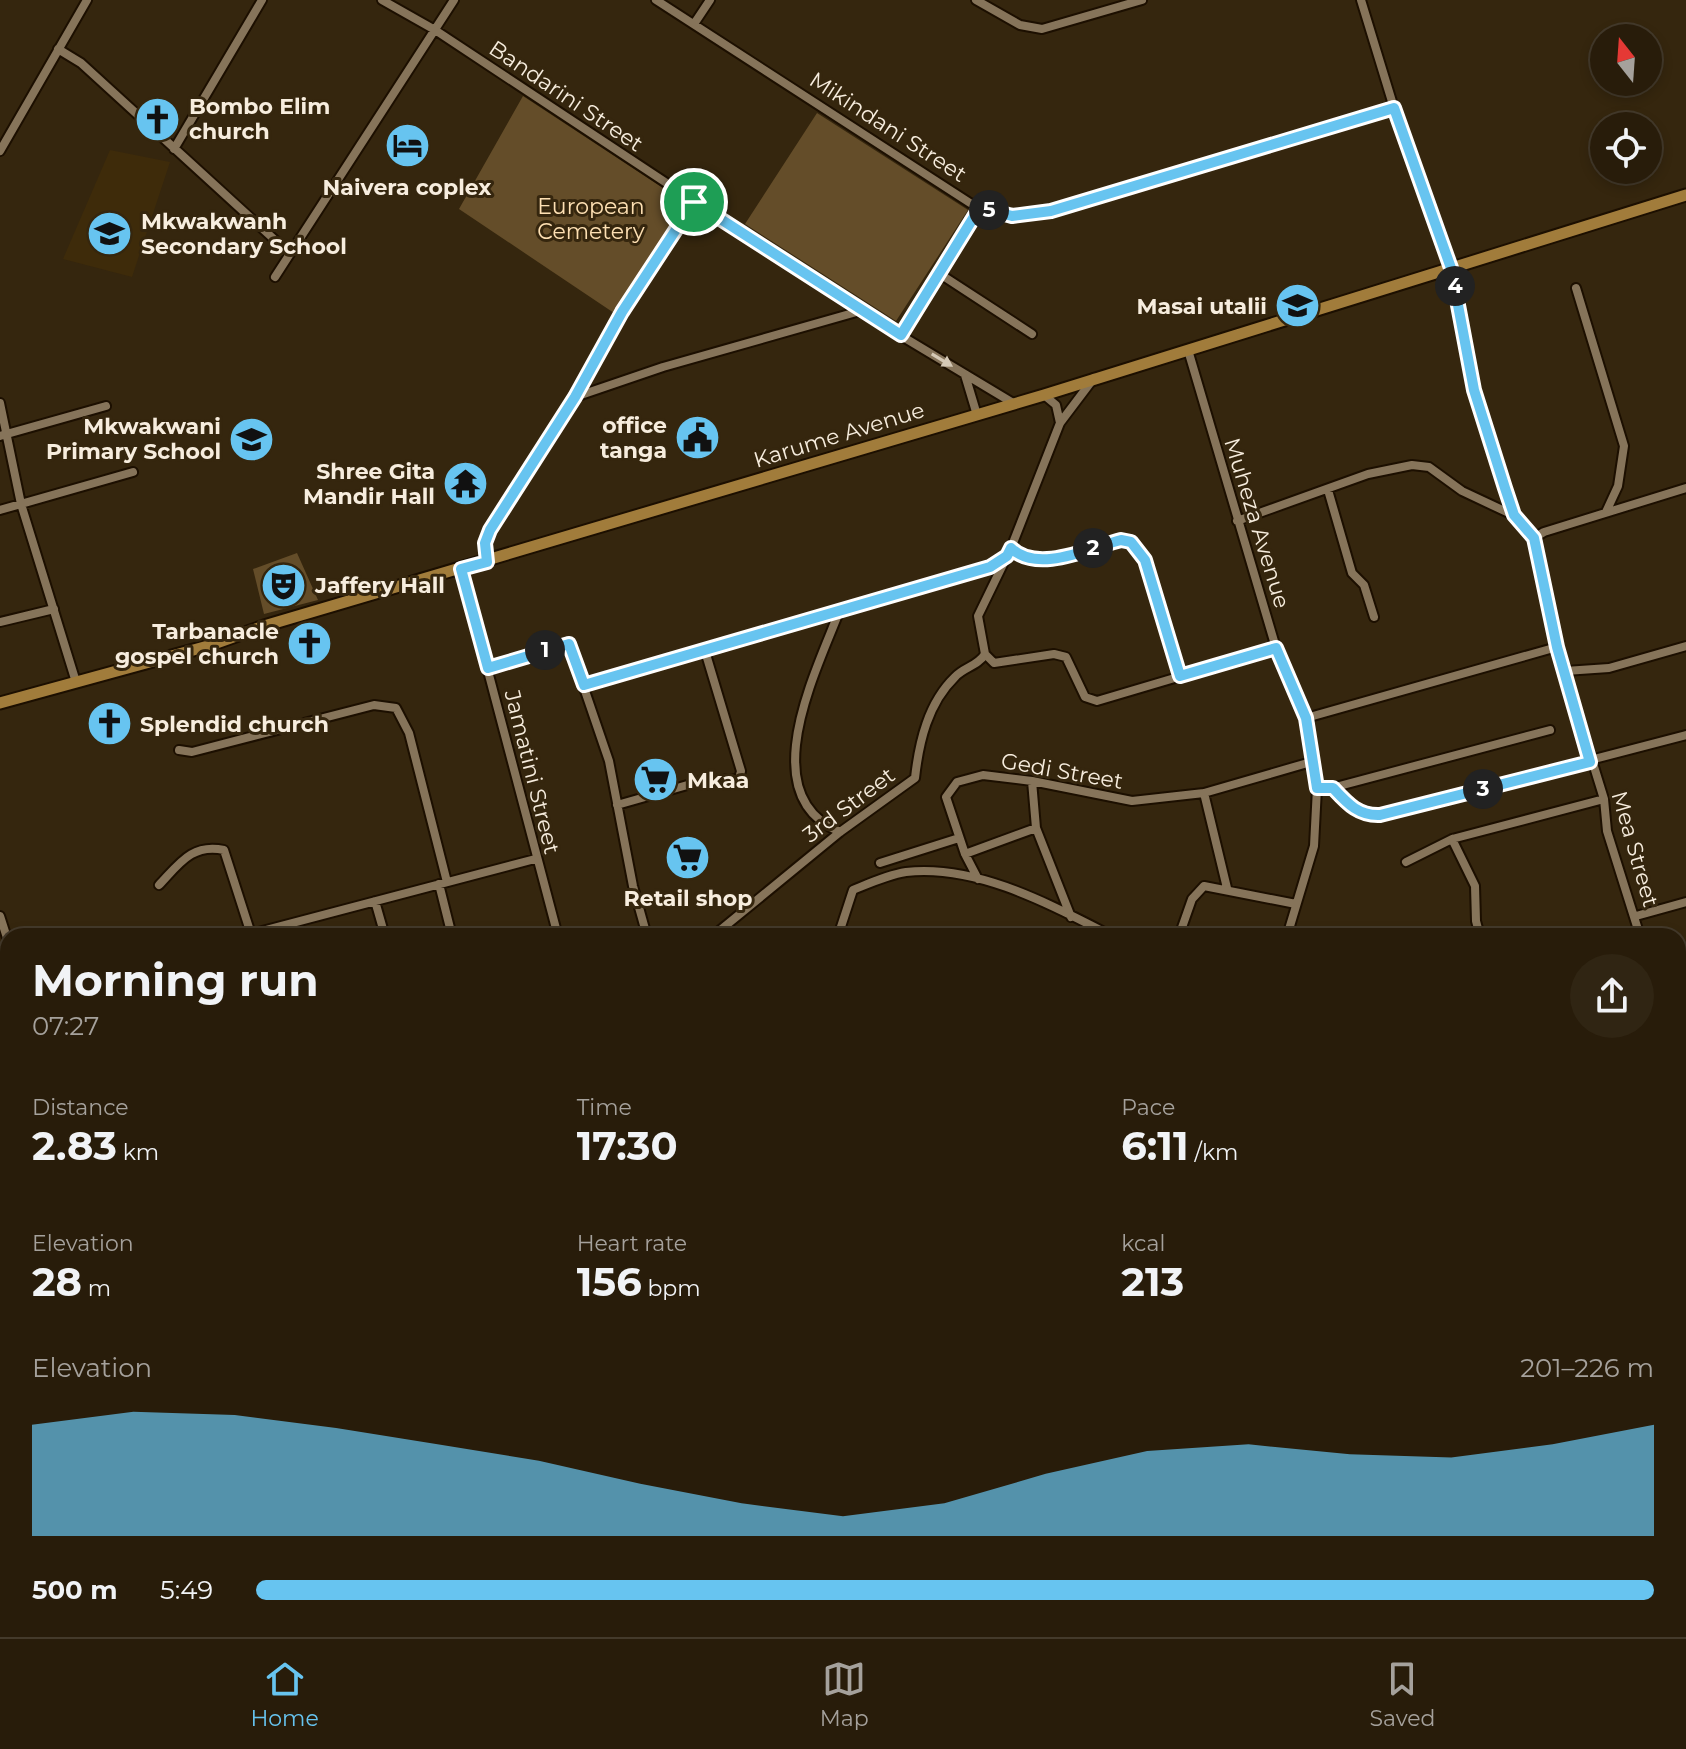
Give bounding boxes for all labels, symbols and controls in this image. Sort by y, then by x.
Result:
north arrow [1590,24,1662,96]
map controls [1590,24,1662,184]
street label: Bandarini Street [484,34,648,158]
street label: Mikindani Street [804,66,972,188]
place label: Bombo Elim church [189,93,330,145]
church icon: Bombo Elim church [134,95,182,143]
button: locate [1590,112,1662,184]
hotel icon: Naivera coplex [383,122,431,170]
pin [660,168,728,236]
place label: Naivera coplex [323,174,491,201]
icon: arrive [672,180,716,224]
pin: 5 [969,190,1009,230]
park label: European Cemetery [537,193,645,245]
text: 5 [982,196,996,223]
place label: Mkwakwanh Secondary School [141,208,347,260]
school or university icon: Mkwakwanh Secondary School [86,210,134,258]
pin: 4 [1435,266,1475,306]
text: 4 [1447,272,1463,299]
school or university icon: Masai utalii [1274,282,1322,330]
place label: Masai utalii [1137,293,1267,320]
one-way arrow [931,353,953,367]
street label: Karume Avenue [750,396,928,474]
place label: office tanga [600,412,667,464]
place label: Mkwakwani Primary School [46,413,221,465]
public building icon: office tanga [674,414,722,462]
school or university icon: Mkwakwani Primary School [228,415,276,463]
street label: Muheza Avenue [1218,434,1296,612]
place label: Shree Gita Mandir Hall [303,458,435,510]
temple icon: Shree Gita Mandir Hall [442,460,490,508]
pin: 2 [1073,528,1113,568]
text: 2 [1087,534,1099,561]
theatre icon: Jaffery Hall [260,561,308,609]
place label: Jaffery Hall [314,572,445,599]
place label: Tarbanacle gospel church [115,618,279,670]
church icon: Tarbanacle gospel church [286,620,334,668]
pin: 1 [525,630,565,670]
text: 1 [541,636,549,663]
street label: Jamatini Street [498,686,565,857]
church icon: Splendid church [85,700,133,748]
place label: Splendid church [140,711,329,738]
street label: Gedi Street [999,747,1125,795]
supermarket icon: Mkaa [632,756,680,804]
street label: 3rd Street [798,762,900,848]
place label: Mkaa [687,767,749,794]
pin: 3 [1463,769,1503,809]
text: 3 [1476,775,1490,802]
street label: Mea Street [1606,788,1664,910]
supermarket icon: Retail shop [664,833,712,881]
place label: Retail shop [624,885,752,912]
text: Morning run [32,953,319,1007]
button: share [1570,954,1654,1038]
text: 07:27 [32,1010,99,1042]
text: Distance [32,1094,129,1121]
text: Time [577,1094,632,1121]
text: Pace [1121,1094,1175,1121]
text: 2.83 [32,1121,117,1170]
text: 17:30 [577,1121,678,1170]
text: 6:11 [1121,1121,1189,1170]
text: km [117,1139,159,1166]
text: /km [1189,1139,1238,1166]
text: Elevation [32,1230,134,1257]
text: Heart rate [577,1230,687,1257]
text: kcal [1121,1230,1165,1257]
text: 28 [32,1257,82,1306]
text: 156 [577,1257,642,1306]
text: 213 [1121,1257,1184,1306]
text: m [82,1275,111,1302]
text: bpm [642,1275,701,1302]
text: Elevation [32,1352,152,1384]
text: 201–226 m [1520,1352,1654,1384]
text: 500 m [32,1574,117,1606]
text: 5:49 [160,1574,213,1606]
tab: Home [250,1657,319,1732]
tab: Map [820,1657,869,1732]
tab: Saved [1369,1657,1436,1732]

